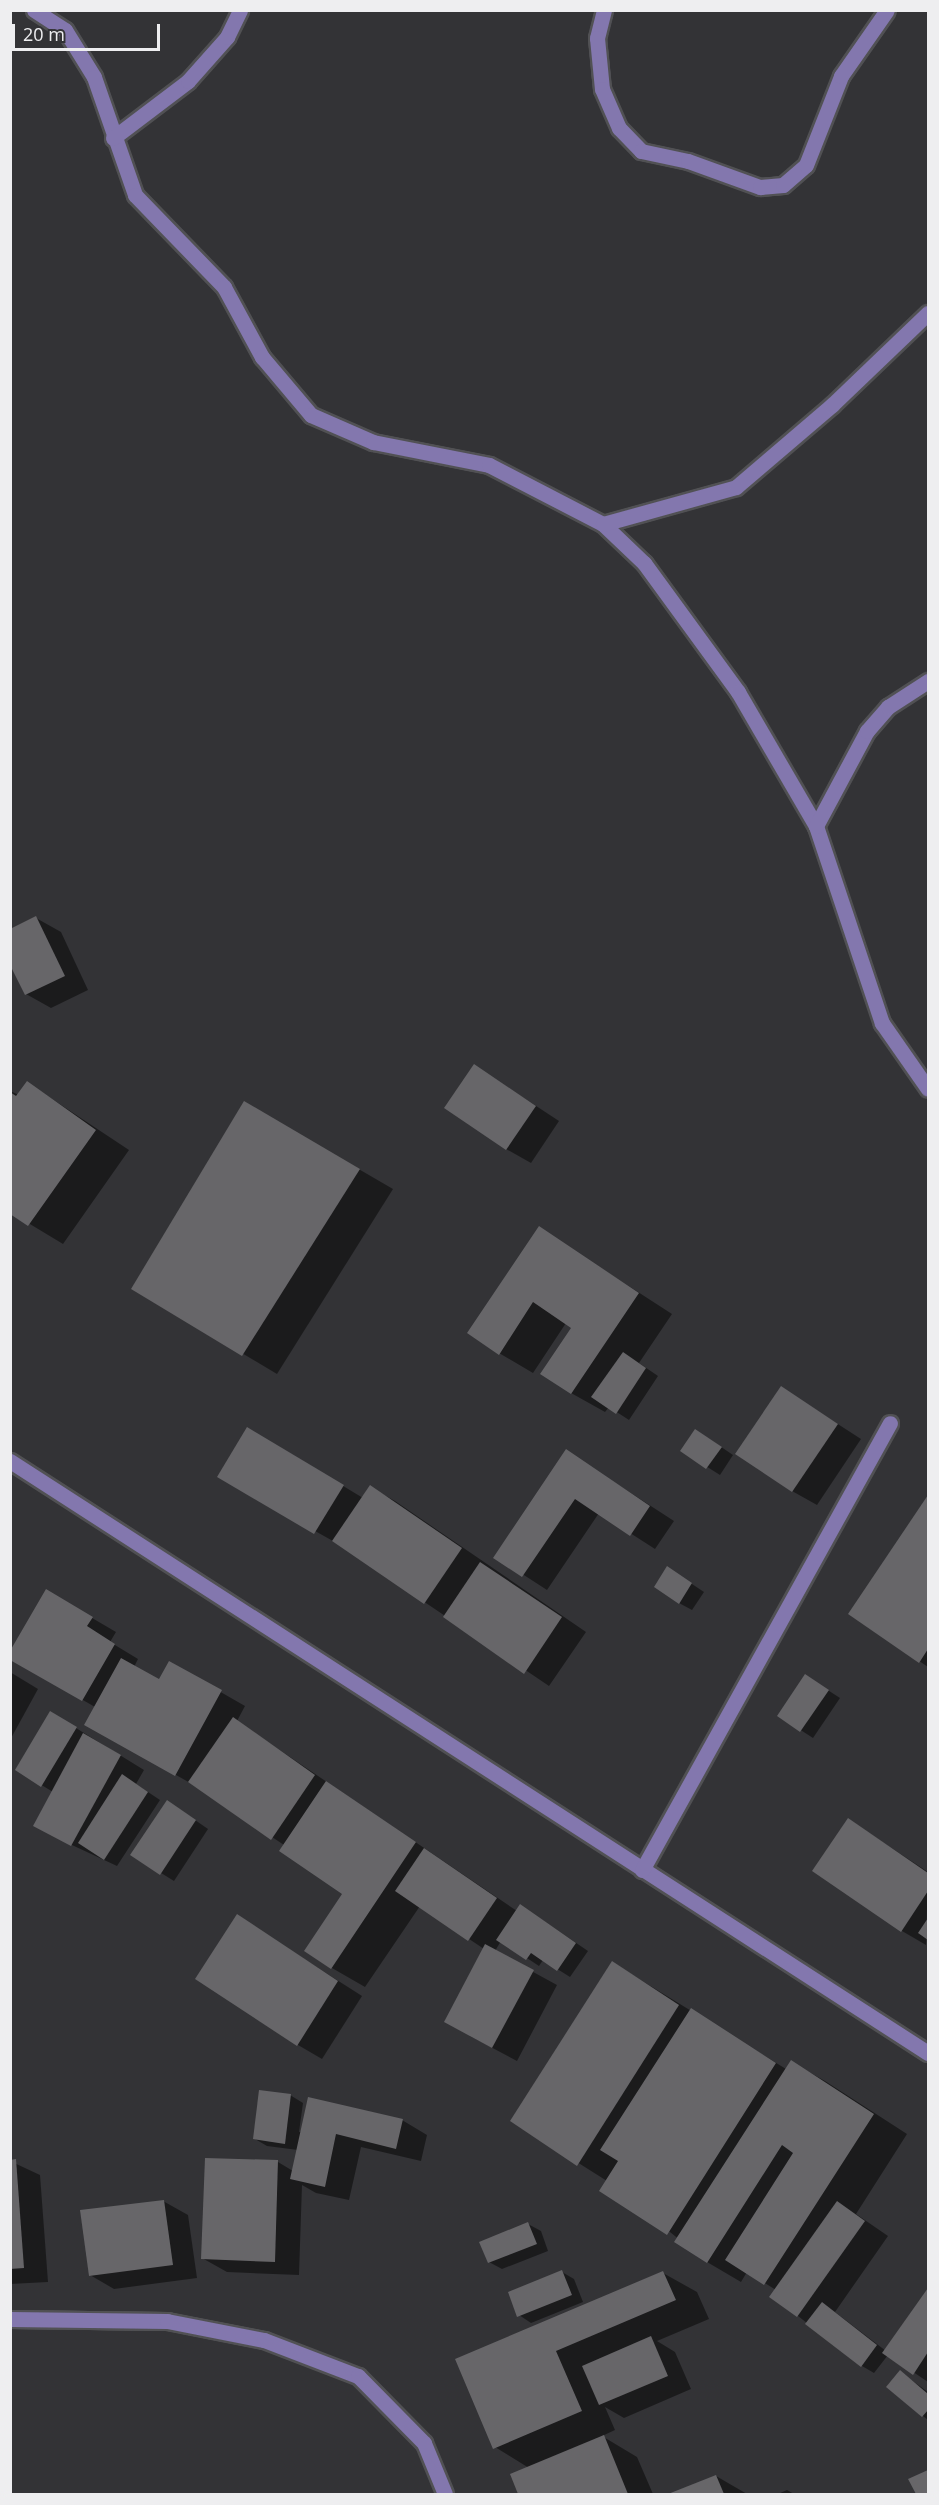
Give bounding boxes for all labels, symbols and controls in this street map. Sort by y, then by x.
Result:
scale bar [15,12,164,50]
text: 20 m [23,22,65,46]

